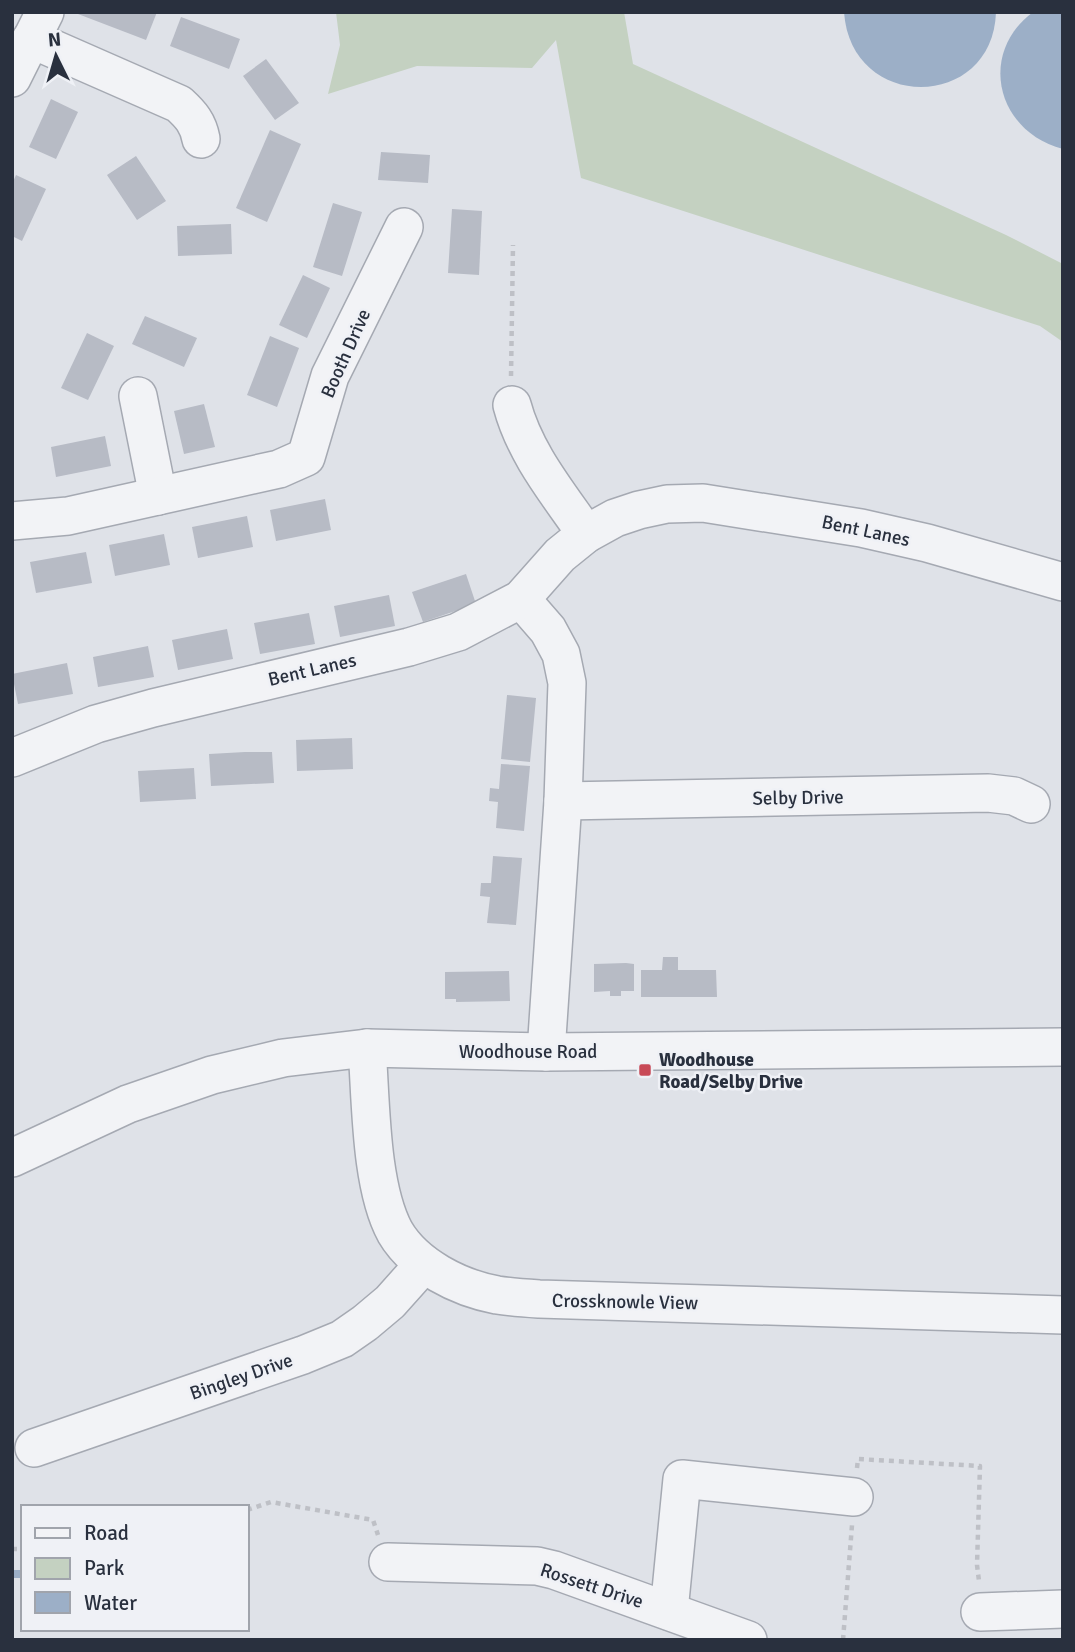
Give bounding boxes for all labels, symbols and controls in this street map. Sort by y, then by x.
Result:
north arrow [21,21,91,91]
text: N [47,28,62,53]
street label: Booth Drive [316,305,376,402]
street label: Bent Lanes [819,510,912,552]
street label: Bent Lanes [266,648,359,692]
street label: Selby Drive [752,785,844,811]
street label: Woodhouse Road [459,1040,597,1064]
place label: Woodhouse Road/Selby Drive [659,1048,803,1094]
marker: Woodhouse Road/Selby Drive [637,1062,653,1078]
street label: Crossknowle View [552,1289,698,1315]
street label: Bingley Drive [187,1348,296,1406]
legend [21,1505,248,1631]
text: Road [84,1520,129,1546]
text: Park [84,1555,125,1581]
street label: Rossett Drive [537,1558,646,1614]
text: Water [84,1590,137,1616]

